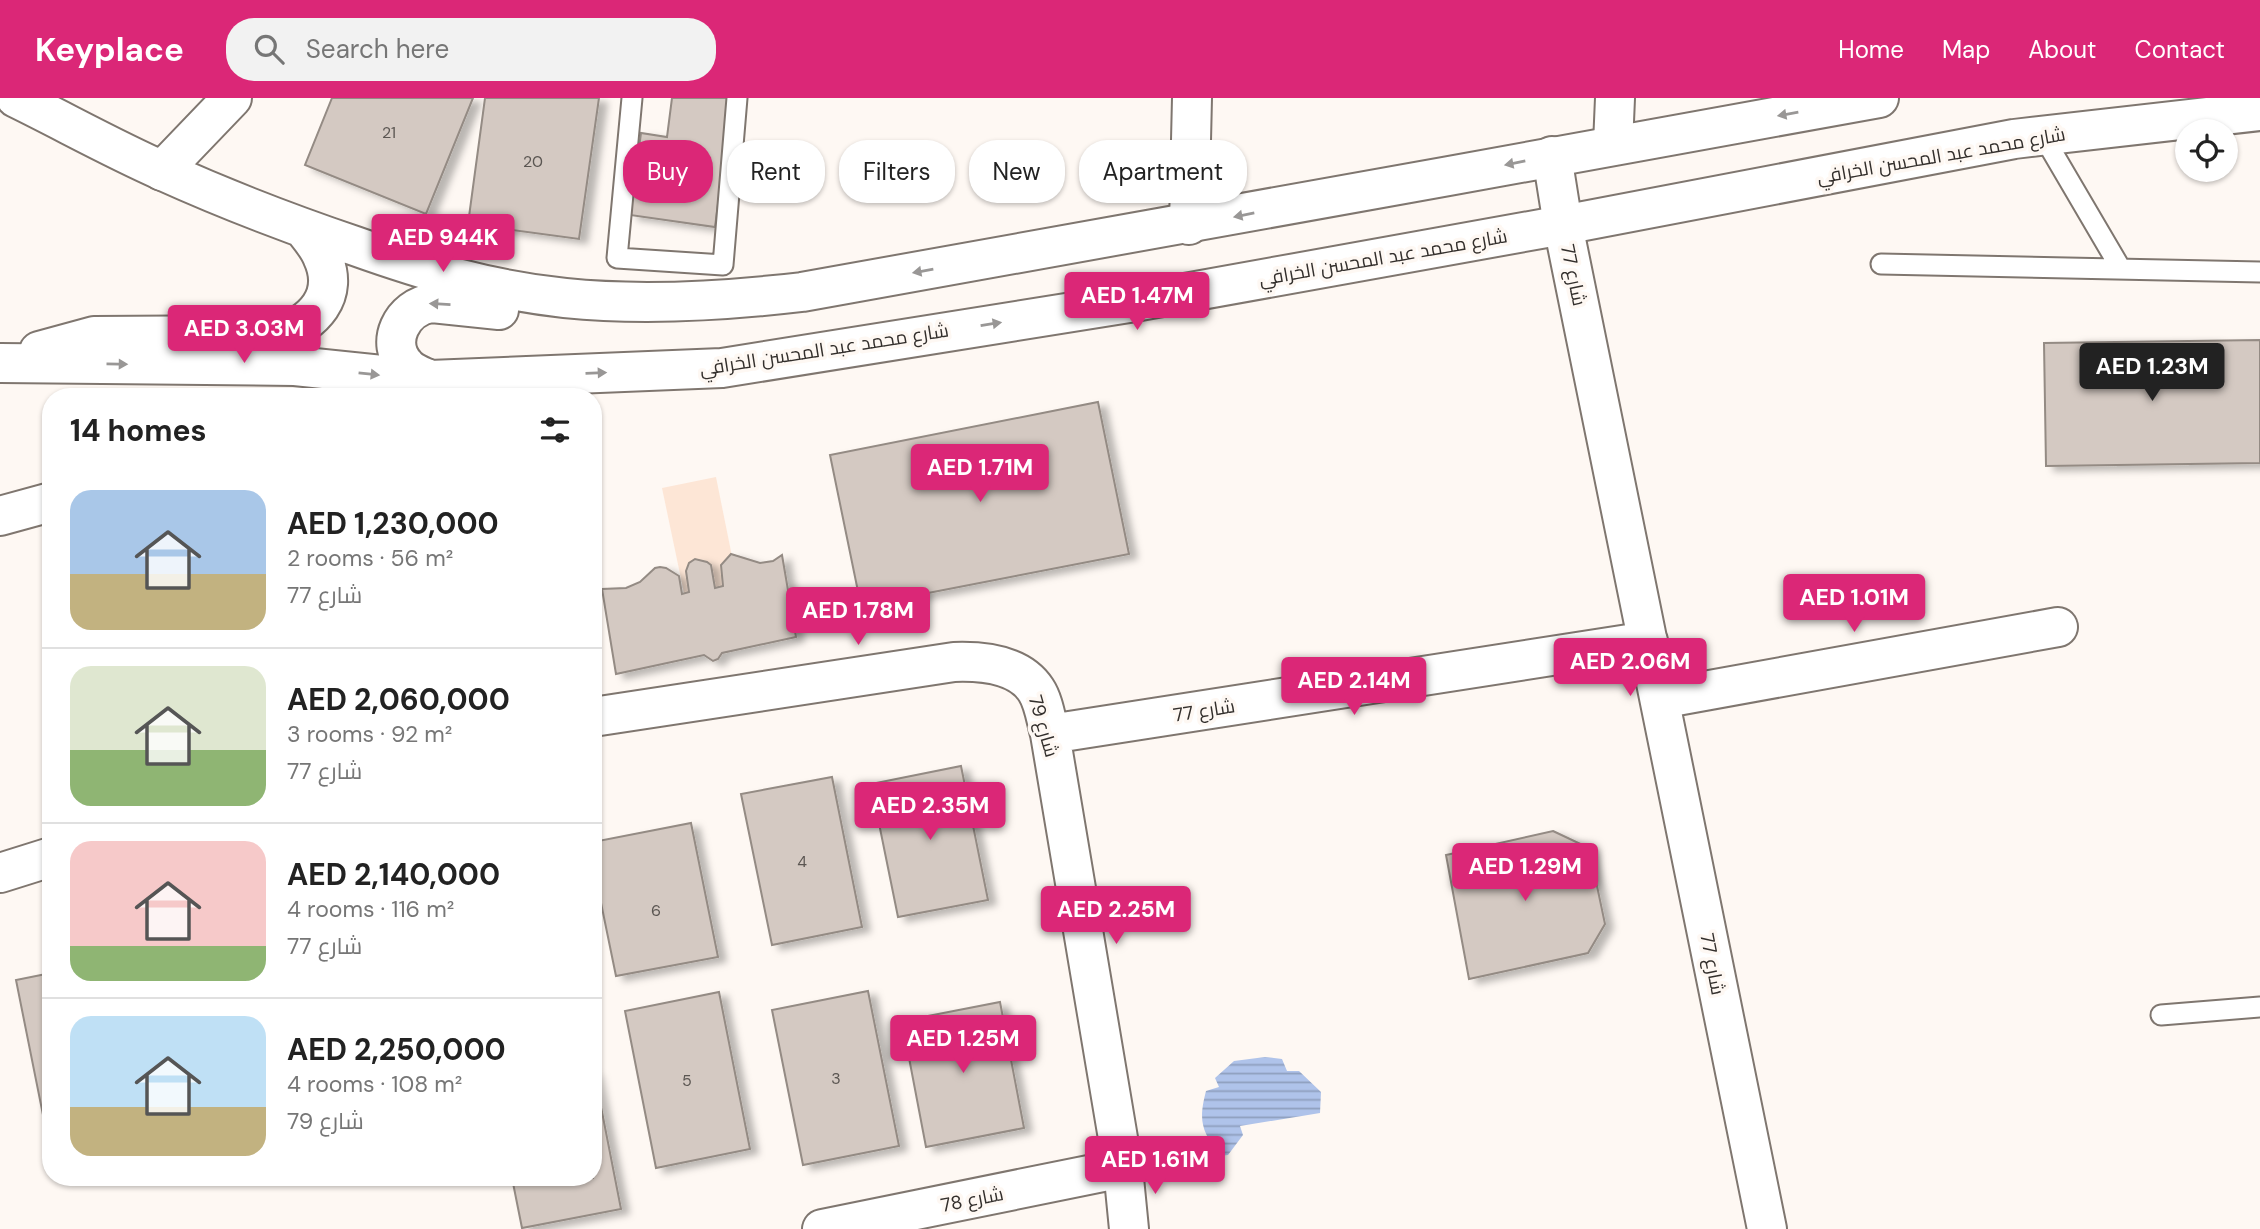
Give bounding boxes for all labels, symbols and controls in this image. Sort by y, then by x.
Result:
search box [226,18,716,81]
text: Keyplace [35,28,184,71]
icon: search [250,30,288,68]
text: Search here [306,32,449,66]
text: Home [1838,34,1904,65]
text: Map [1942,34,1990,65]
text: About [2028,34,2097,65]
text: Contact [2135,34,2225,65]
one-way arrow [1776,109,1798,120]
map controls [2175,119,2238,182]
button: locate [2175,119,2238,182]
street label: شارع محمد عبد المحسن الخرافي [1815,121,2068,192]
house number: 21 [382,122,396,143]
chip: Buy [623,140,713,203]
chip: Rent [727,140,825,203]
chip: Filters [839,140,955,203]
chip: New [969,140,1065,203]
chip: Apartment [1079,140,1247,203]
house number: 20 [523,151,543,172]
one-way arrow [1504,158,1526,169]
one-way arrow [1233,209,1255,220]
pin: AED 944K [371,214,515,274]
text: AED 944K [388,222,498,252]
street label: شارع محمد عبد المحسن الخرافي [1257,223,1510,294]
street label: شارع 77 [1554,242,1592,308]
one-way arrow [912,266,934,277]
pin: AED 1.47M [1057,272,1217,332]
text: AED 1.47M [1080,280,1194,310]
one-way arrow [429,299,451,310]
pin: AED 3.03M [164,306,324,365]
text: AED 3.03M [184,313,304,343]
street label: شارع محمد عبد المحسن الخرافي [698,317,951,384]
one-way arrow [980,318,1002,329]
pin: AED 1.23M [2072,344,2232,403]
text: AED 1.23M [2095,351,2209,381]
one-way arrow [106,359,128,370]
one-way arrow [358,368,380,379]
one-way arrow [585,368,607,379]
text: 14 homes [70,411,207,450]
icon: filters [536,411,574,449]
pin: AED 1.71M [900,444,1060,504]
text: AED 1.71M [927,452,1033,482]
text: AED 1,230,000 [287,504,499,543]
icon: home [126,518,210,602]
text: 2 rooms · 56 m² [287,543,453,573]
pin: AED 1.01M [1774,574,1934,634]
text: شارع 77 [287,580,362,610]
text: AED 1.01M [1799,582,1909,612]
pin: AED 1.78M [778,588,938,647]
text: AED 1.78M [802,595,914,625]
pin: AED 2.06M [1550,638,1710,698]
text: AED 2.06M [1570,646,1690,676]
pin: AED 2.14M [1274,658,1434,717]
text: AED 2.14M [1297,665,1411,695]
text: AED 2,060,000 [287,680,510,719]
street label: شارع 79 [1022,692,1064,760]
street label: شارع 77 [1171,693,1237,729]
icon: home [126,694,210,778]
text: 3 rooms · 92 m² [287,719,452,749]
text: شارع 77 [287,756,362,786]
pin: AED 2.35M [850,782,1010,842]
text: AED 2.35M [870,790,990,820]
pin: AED 1.29M [1445,844,1605,903]
house number: 4 [797,851,807,872]
text: AED 1.29M [1468,851,1582,881]
text: AED 2,140,000 [287,855,500,894]
icon: home [126,869,210,953]
pin: AED 2.25M [1036,886,1196,946]
text: 4 rooms · 116 m² [287,894,454,924]
text: AED 2.25M [1057,894,1175,924]
house number: 6 [651,900,661,921]
text: شارع 77 [287,931,362,961]
street label: شارع 77 [1693,931,1731,997]
pin: AED 1.25M [883,1016,1043,1075]
text: AED 1.25M [906,1023,1020,1053]
text: AED 2,250,000 [287,1030,506,1069]
icon: home [126,1044,210,1128]
house number: 3 [831,1068,841,1089]
text: 4 rooms · 108 m² [287,1069,462,1099]
house number: 5 [682,1070,692,1091]
text: شارع 79 [287,1106,364,1136]
pin: AED 1.61M [1075,1136,1235,1196]
text: AED 1.61M [1101,1144,1209,1174]
street label: شارع 78 [939,1181,1006,1219]

